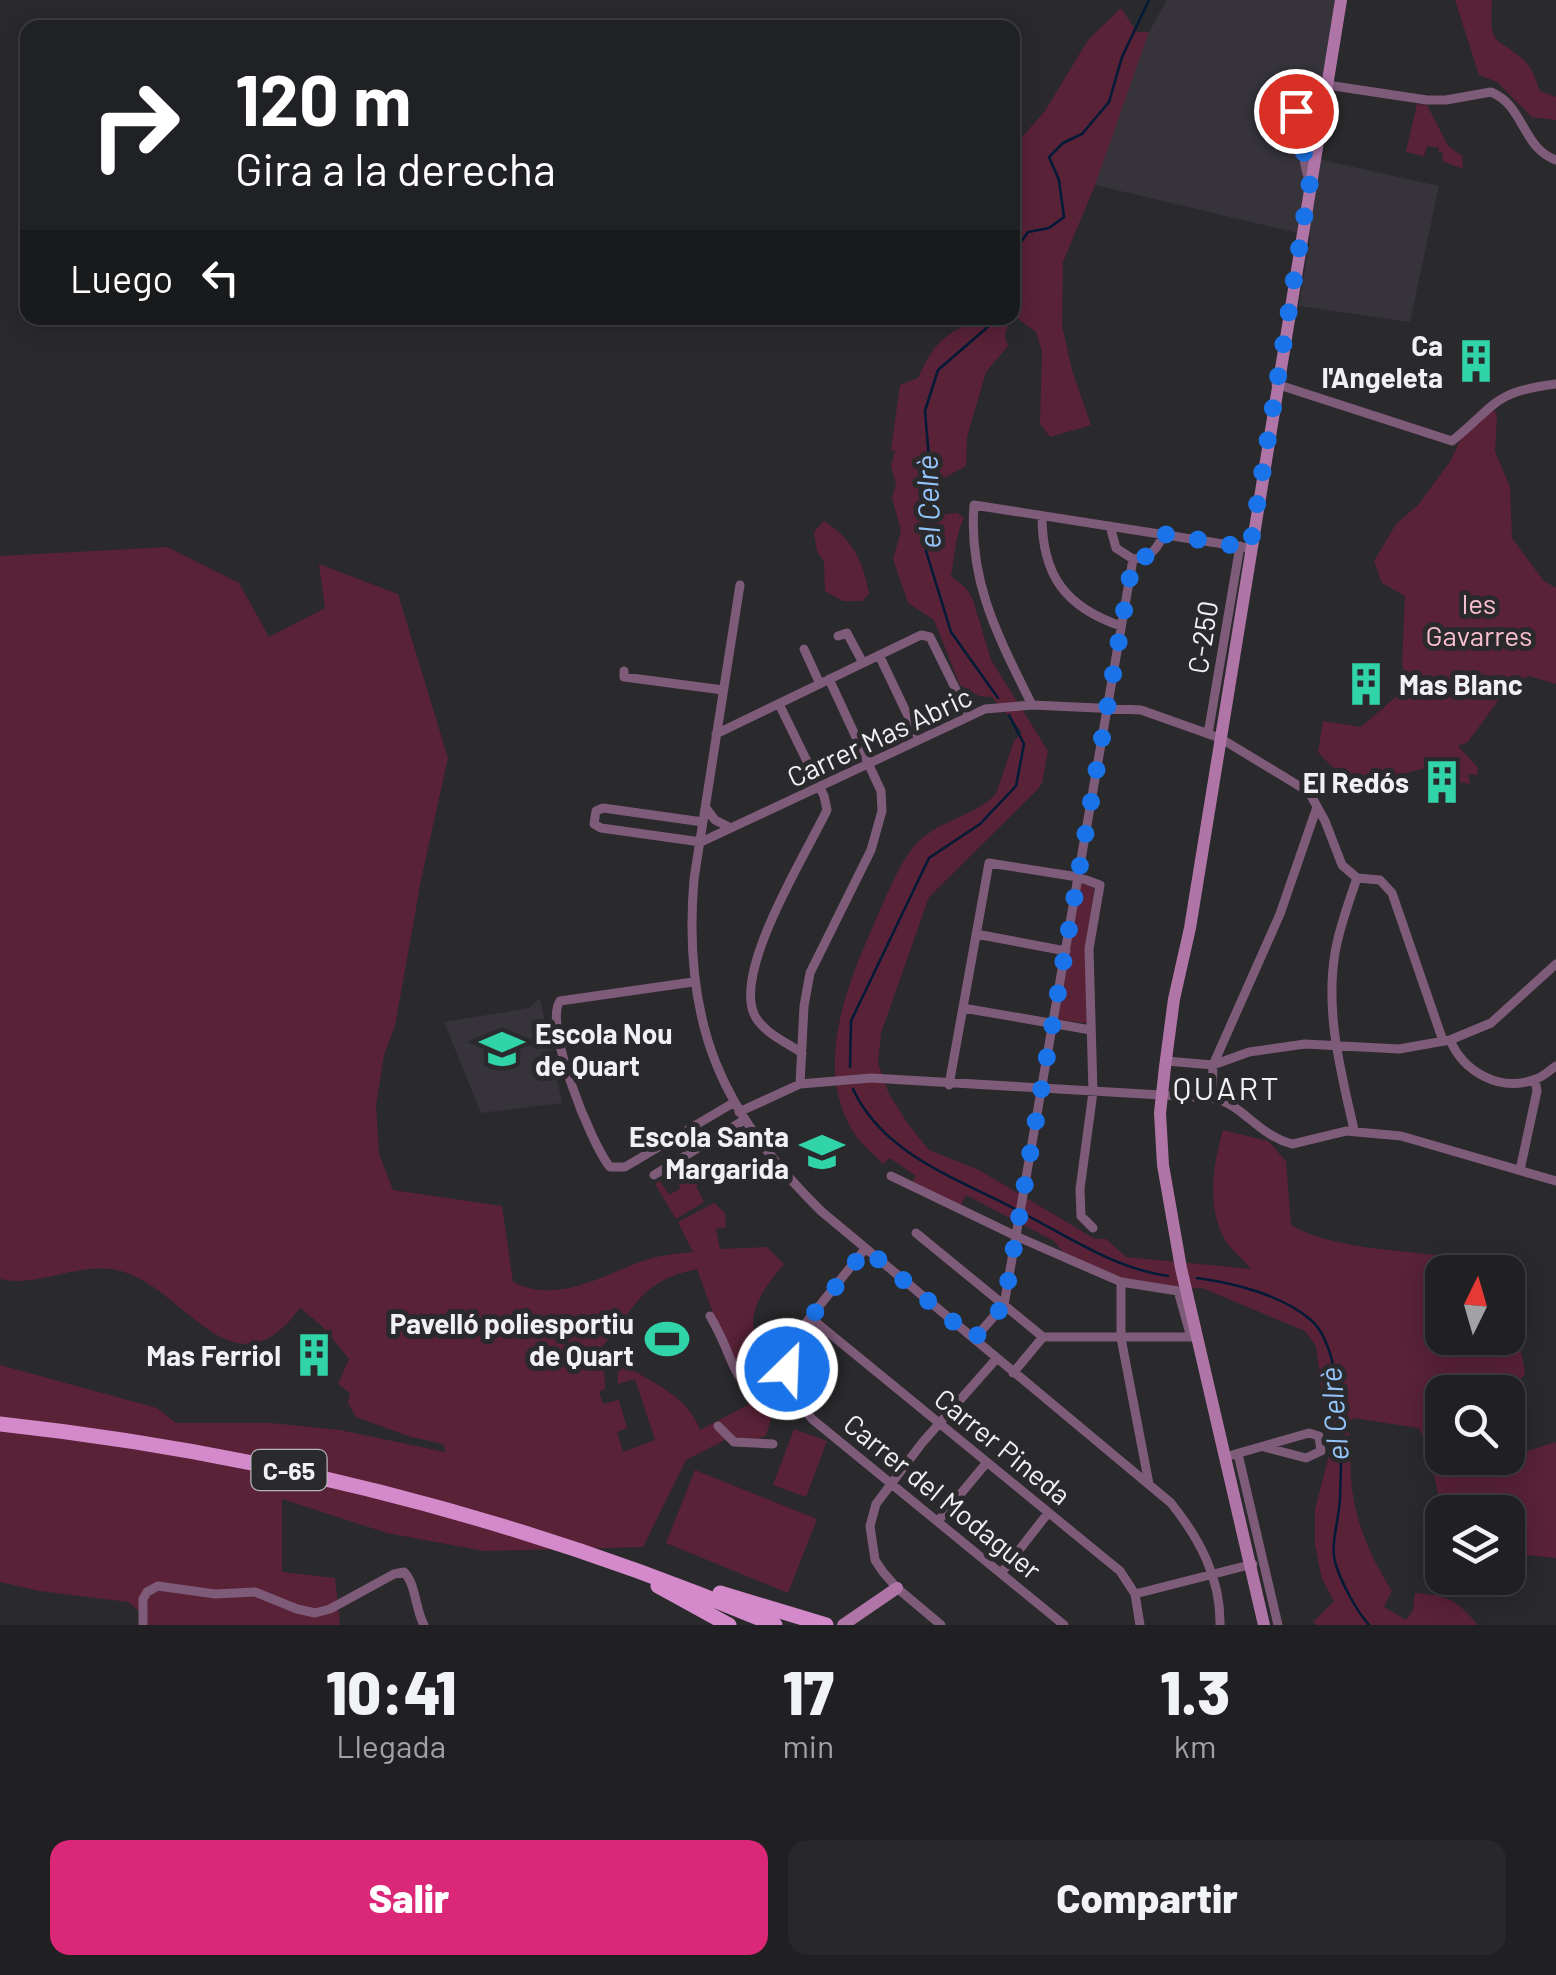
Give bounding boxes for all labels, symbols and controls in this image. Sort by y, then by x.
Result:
text: 120 m [235,56,411,140]
icon: right [70,60,200,190]
pin [1254,69,1339,154]
icon: arrive [1269,84,1324,139]
text: Gira a la derecha [235,141,556,195]
icon: left [193,250,248,305]
text: Luego [70,255,173,301]
place label: Ca l'Angeleta [1322,328,1443,394]
building icon: Ca l'Angeleta [1452,337,1500,385]
water label: el Celrè [907,454,947,550]
park label: les Gavarres [1426,586,1532,652]
street label: C-250 [1179,598,1225,676]
building icon: Mas Blanc [1342,660,1390,708]
place label: Mas Blanc [1399,667,1523,701]
street label: Carrer Mas Abric [781,678,977,794]
building icon: El Redós [1418,758,1466,806]
place label: El Redós [1303,765,1409,799]
place label: Escola Nou de Quart [535,1016,673,1082]
school or university icon: Escola Nou de Quart [478,1025,526,1073]
district label: QUART [1173,1068,1281,1106]
place label: Escola Santa Margarida [629,1119,789,1185]
school or university icon: Escola Santa Margarida [798,1128,846,1176]
north arrow [1425,1255,1525,1355]
map controls [1425,1255,1525,1595]
place label: Pavelló poliesportiu de Quart [390,1306,634,1372]
sports icon: Pavelló poliesportiu de Quart [643,1315,691,1363]
position arrow [735,1317,839,1421]
building icon: Mas Ferriol [290,1331,338,1379]
place label: Mas Ferriol [146,1338,281,1372]
water label: el Celrè [1311,1366,1355,1462]
button: search [1425,1375,1525,1475]
street label: Carrer Pineda [928,1381,1078,1511]
street label: Carrer del Modaguer [837,1406,1049,1586]
road number: C-65 [252,1450,326,1490]
button: layers [1425,1495,1525,1595]
text: 10:41 [326,1655,457,1727]
text: 17 [783,1655,834,1727]
text: 1.3 [1160,1655,1230,1727]
text: Llegada [336,1726,446,1764]
text: min [782,1726,834,1764]
text: km [1174,1726,1216,1764]
button: Salir [50,1840,768,1955]
button: Compartir [788,1840,1506,1955]

